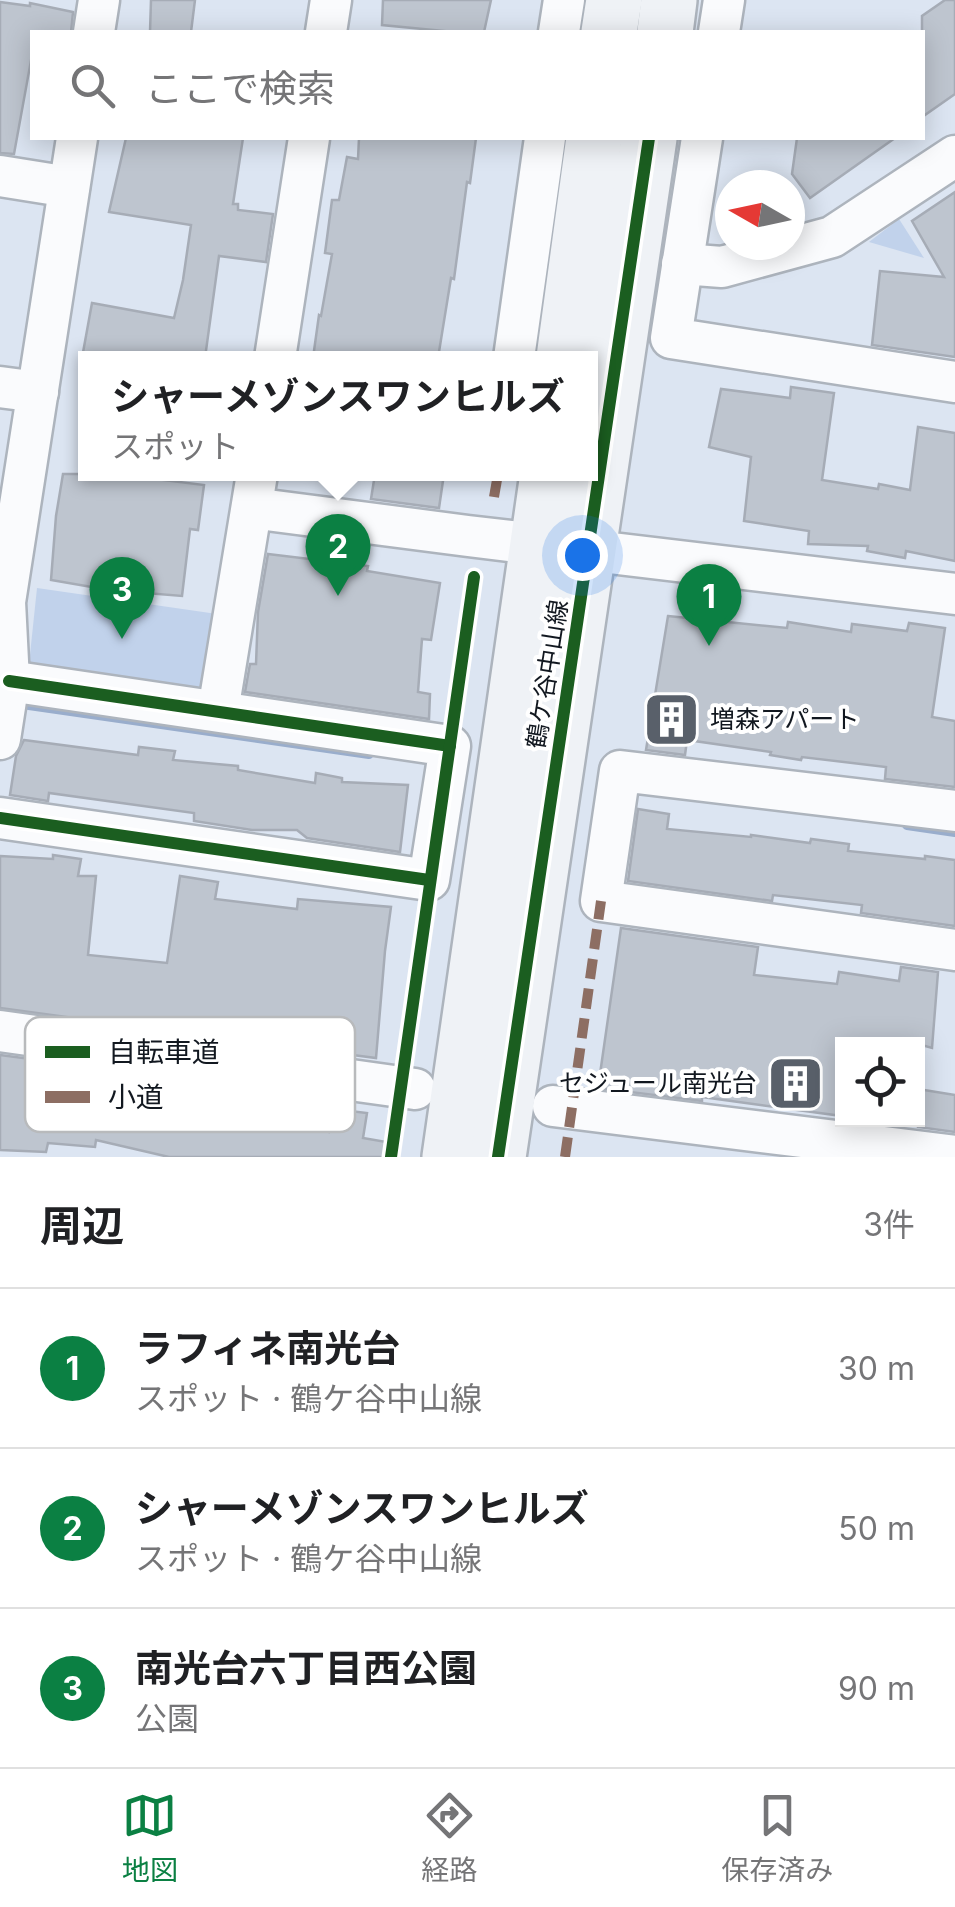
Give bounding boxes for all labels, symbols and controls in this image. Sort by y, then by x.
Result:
search box [30,30,925,140]
icon: search [65,58,120,113]
text: ここで検索 [145,65,335,111]
north arrow [715,170,805,260]
popup [78,351,598,481]
text: シャーメゾンスワンヒルズ [111,373,565,419]
text: スポット [111,427,239,466]
pin: 2 [306,514,370,596]
your location [557,530,608,581]
pin: 3 [90,556,154,639]
pin: 1 [676,564,742,646]
street label: 鶴ケ谷中山線 [520,598,574,750]
building icon: 増森アパート [641,689,701,749]
place label: 増森アパート [710,704,860,734]
legend [25,1017,355,1132]
text: 自転車道 [108,1035,220,1069]
map controls [835,1037,925,1127]
button: locate [835,1037,925,1127]
building icon: セジュール南光台 [766,1053,826,1113]
place label: セジュール南光台 [559,1068,757,1098]
text: 小道 [108,1080,164,1114]
text: 周辺 [40,1200,124,1251]
text: 3件 [863,1205,915,1244]
text: ラフィネ南光台 [135,1325,400,1371]
text: 1 [66,1349,79,1388]
text: 30 m [838,1349,915,1388]
text: スポット · 鶴ケ谷中山線 [135,1379,482,1418]
text: シャーメゾンスワンヒルズ [135,1485,589,1531]
text: 2 [62,1509,83,1548]
text: 50 m [838,1509,915,1548]
text: スポット · 鶴ケ谷中山線 [135,1539,482,1578]
text: 南光台六丁目西公園 [135,1645,477,1691]
text: 3 [62,1669,83,1708]
text: 90 m [838,1669,915,1708]
text: 公園 [135,1699,199,1738]
tab: 地図 [122,1788,178,1888]
tab: 経路 [421,1788,477,1888]
tab: 保存済み [721,1788,833,1888]

